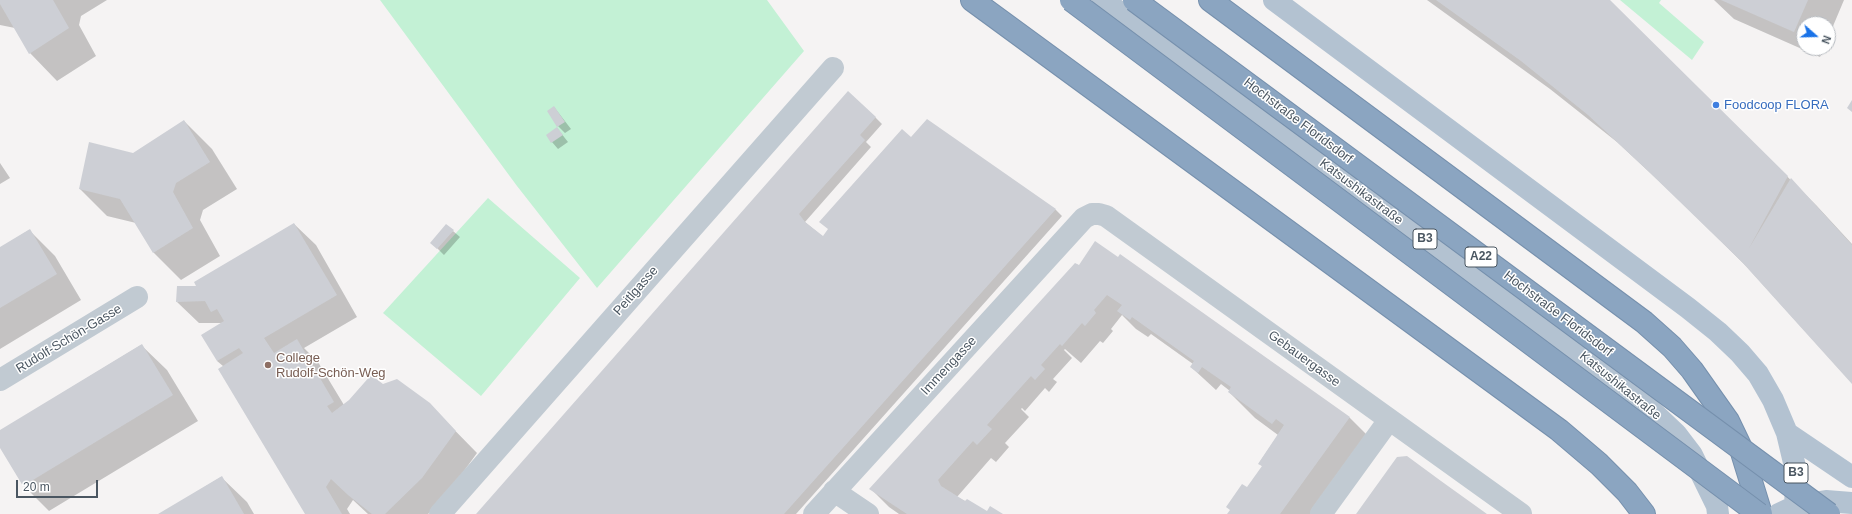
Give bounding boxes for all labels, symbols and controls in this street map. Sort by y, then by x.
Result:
north arrow [1796,16,1836,56]
text: N [1819,34,1833,46]
street label: Hochstraße Floridsdorf [1241,75,1355,167]
place label: Foodcoop FLORA [1724,97,1829,113]
marker: Foodcoop FLORA [1711,100,1721,110]
street label: Katsushikastraße [1316,156,1406,228]
road number: B3 [1413,229,1437,249]
road number: A22 [1465,247,1497,267]
street label: Peitlgasse [610,263,662,319]
street label: Hochstraße Floridsdorf [1501,268,1615,360]
street label: Rudolf-Schön-Gasse [13,301,125,377]
street label: Gebauergasse [1265,328,1343,390]
street label: Immengasse [918,333,980,399]
street label: Katsushikastraße [1576,348,1664,424]
place label: College Rudolf-Schön-Weg [276,350,386,381]
marker: College Rudolf-Schön-Weg [263,360,273,370]
road number: B3 [1784,463,1808,483]
scale bar [18,472,100,498]
text: 20 m [23,480,50,494]

